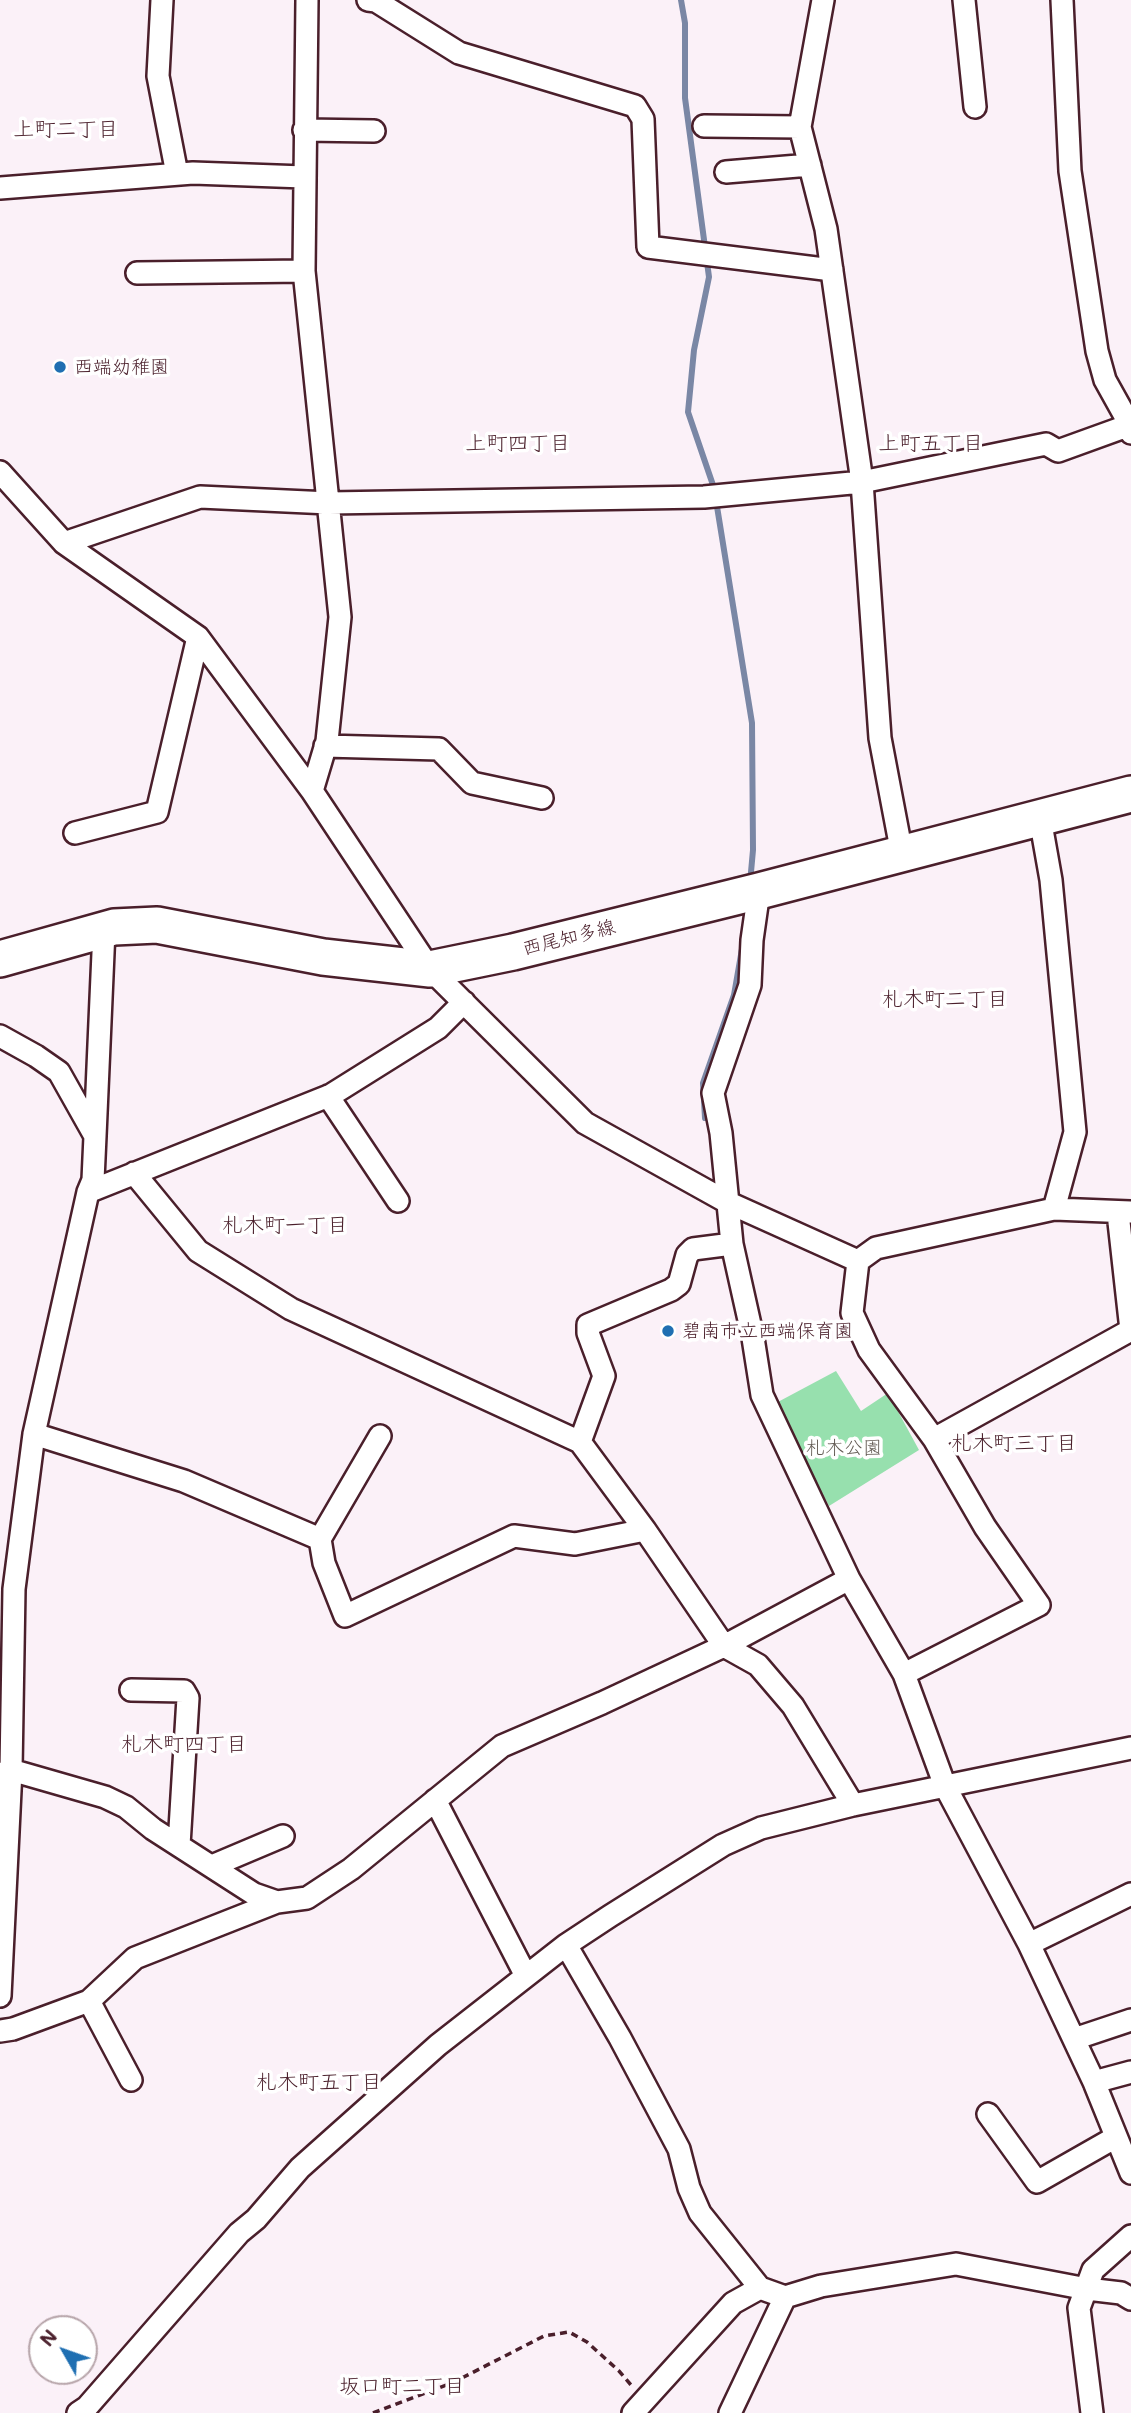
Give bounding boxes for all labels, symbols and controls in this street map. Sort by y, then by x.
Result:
district label: 上町二丁目 [14,117,118,143]
place label: 西端幼稚園 [74,356,169,378]
marker: 西端幼稚園 [52,359,68,375]
district label: 上町四丁目 [466,431,570,457]
district label: 上町五丁目 [879,431,983,457]
street label: 西尾知多線 [520,915,618,961]
district label: 札木町二丁目 [882,987,1008,1013]
district label: 札木町一丁目 [222,1213,348,1239]
place label: 碧南市立西端保育園 [682,1320,853,1342]
marker: 碧南市立西端保育園 [660,1323,676,1339]
district label: 札木町三丁目 [951,1431,1077,1457]
park label: 札木公園 [806,1437,882,1459]
district label: 札木町四丁目 [121,1732,247,1758]
district label: 札木町五丁目 [256,2070,382,2096]
north arrow [28,2315,98,2385]
text: N [34,2324,62,2351]
district label: 坂口町二丁目 [339,2374,465,2400]

